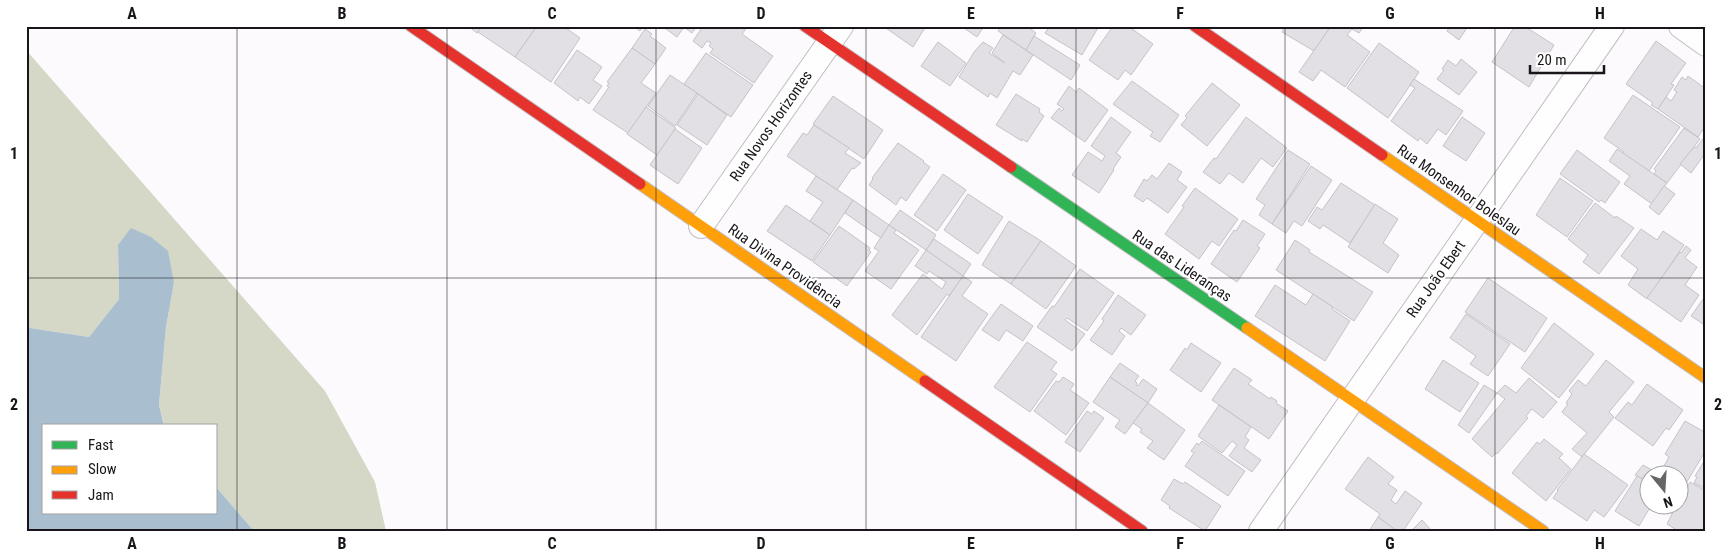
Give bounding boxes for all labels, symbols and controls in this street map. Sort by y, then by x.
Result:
text: A [127,4,137,23]
text: B [338,4,347,23]
text: C [547,4,557,23]
text: D [756,4,766,23]
text: E [967,4,975,23]
text: F [1176,4,1184,23]
text: G [1385,4,1395,23]
text: H [1595,4,1605,23]
scale bar [1530,42,1603,74]
text: 20 m [1537,51,1567,69]
street label: Rua Novos Horizontes [726,67,816,185]
street label: Rua Monsenhor Boleslau [1394,141,1524,239]
text: 1 [10,144,18,163]
text: 1 [1714,144,1722,163]
street label: Rua Divina Providência [725,220,845,312]
street label: Rua das Lideranças [1129,226,1235,306]
street label: Rua João Ebert [1403,237,1469,321]
text: 2 [10,395,18,414]
text: 2 [1714,395,1722,414]
legend [42,424,218,514]
text: Fast [88,436,113,454]
text: Slow [88,460,117,478]
north arrow [1640,464,1690,514]
text: Jam [88,486,114,504]
text: N [1661,493,1675,511]
text: A [127,534,137,553]
text: B [338,534,347,553]
text: C [547,534,557,553]
text: D [756,534,766,553]
text: E [967,534,975,553]
text: F [1176,534,1184,553]
text: G [1385,534,1395,553]
text: H [1595,534,1605,553]

